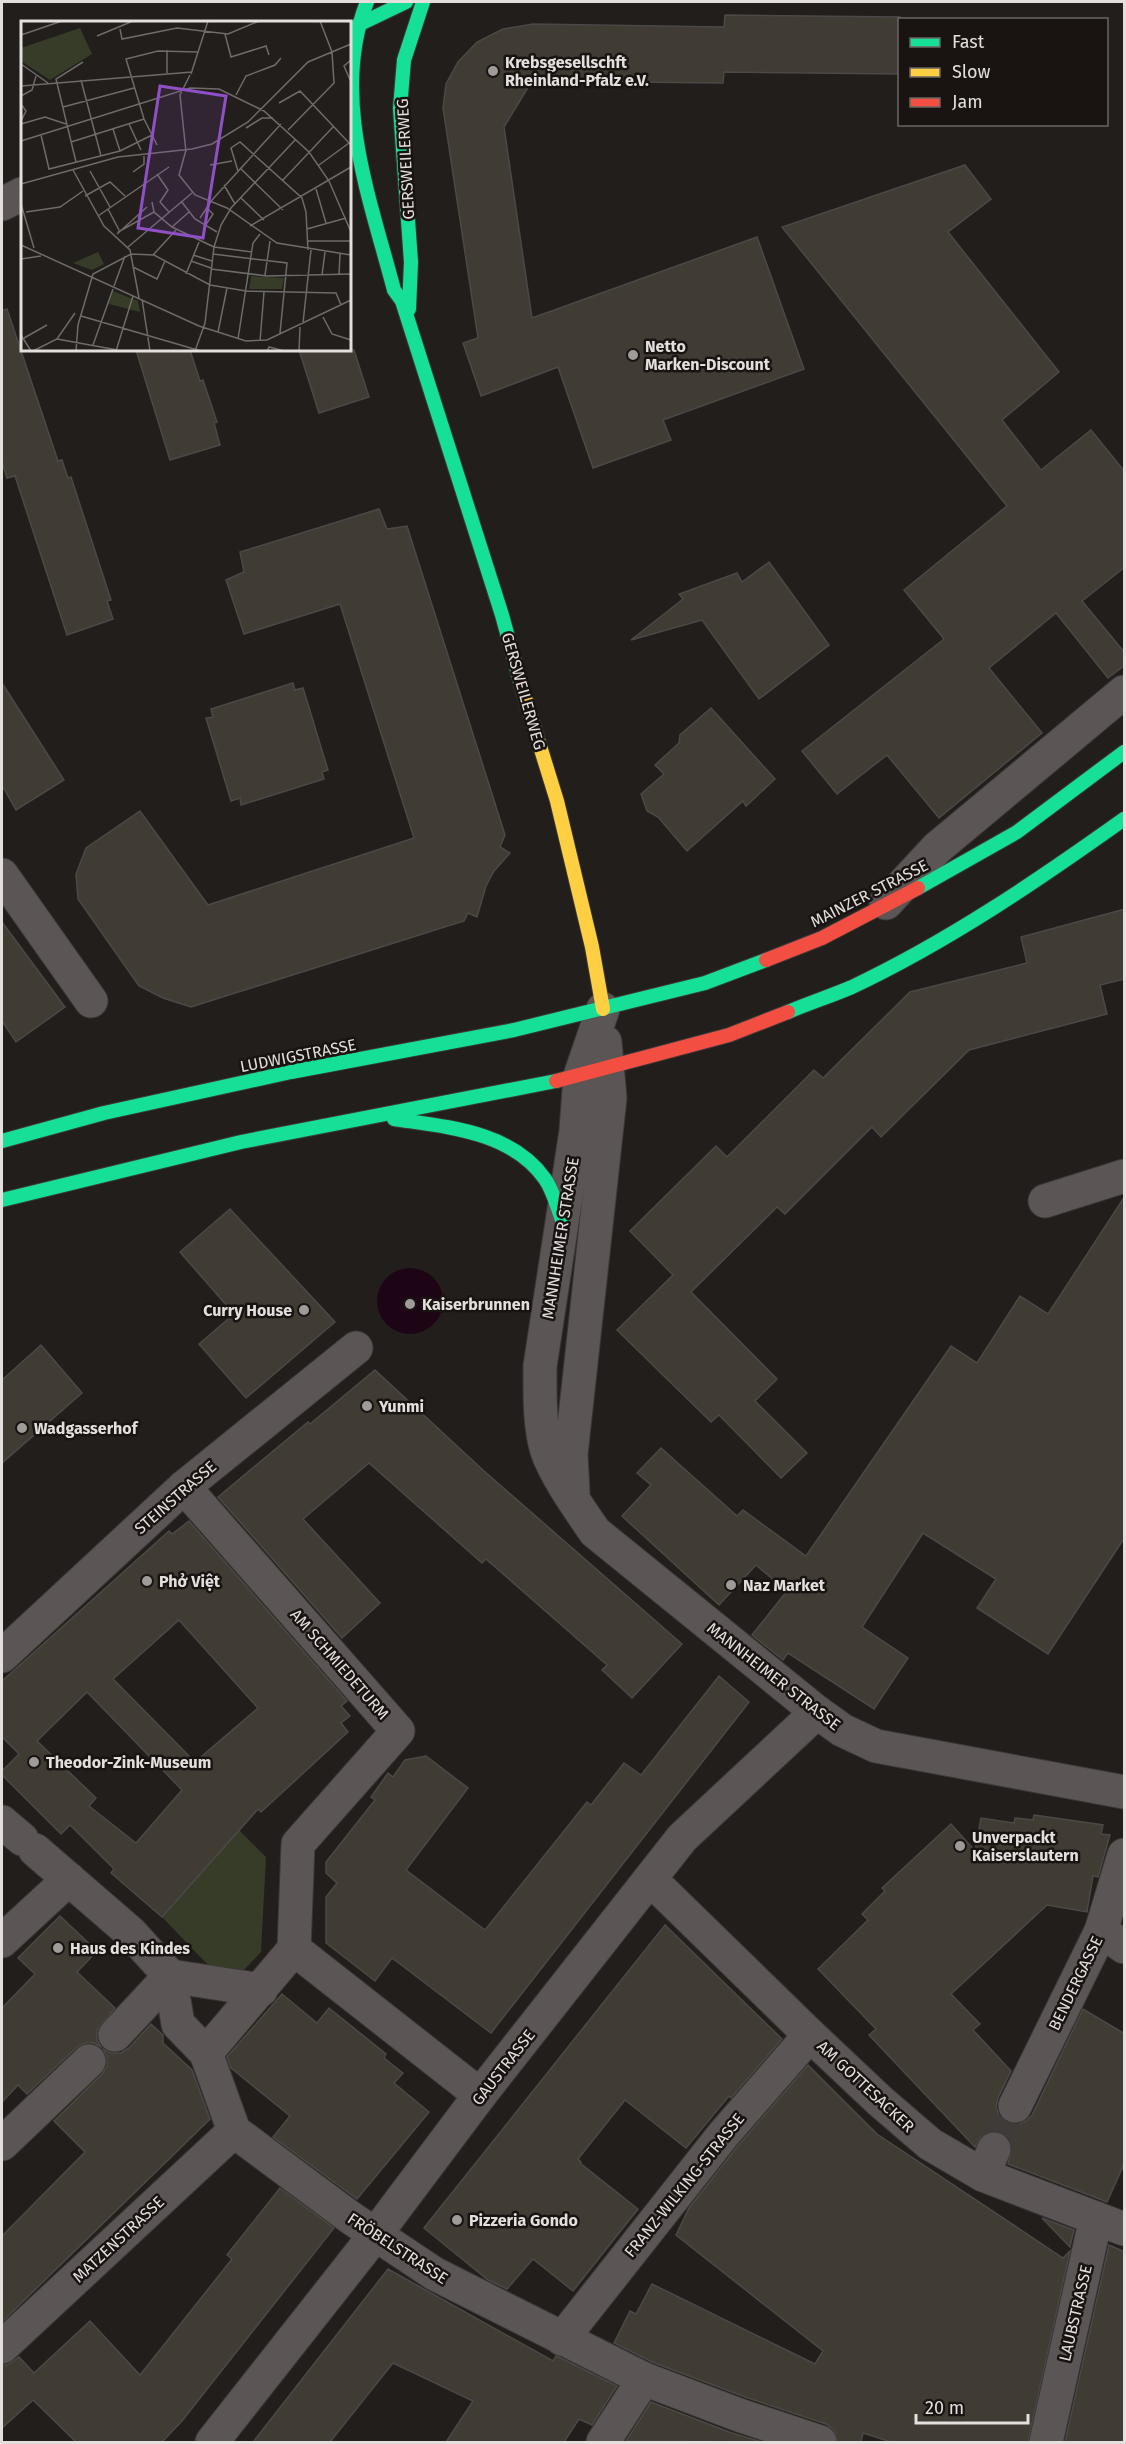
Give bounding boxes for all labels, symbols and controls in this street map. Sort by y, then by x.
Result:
legend [898,18,1108,126]
inset map [21,21,351,351]
text: Fast [952,31,985,53]
place label: Krebsgesellschft Rheinland-Pfalz e.V. [505,53,649,90]
text: Slow [952,61,991,83]
marker: Krebsgesellschft Rheinland-Pfalz e.V. [486,64,500,78]
text: Jam [952,91,983,113]
street label: GERSWEILERWEG [393,98,418,220]
place label: Netto Marken-Discount [645,337,771,374]
marker: Netto Marken-Discount [626,348,640,362]
street label: GERSWEILERWEG [498,630,549,752]
street label: MAINZER STRASSE [807,856,931,931]
street label: LUDWIGSTRASSE [238,1035,358,1076]
street label: MANNHEIMER STRASSE [538,1156,583,1320]
place label: Kaiserbrunnen [422,1295,530,1314]
marker: Kaiserbrunnen [403,1297,417,1311]
place label: Curry House [203,1301,292,1320]
marker: Curry House [297,1303,311,1317]
place label: Yunmi [378,1397,424,1416]
marker: Yunmi [360,1399,374,1413]
place label: Wadgasserhof [34,1419,139,1438]
marker: Wadgasserhof [15,1421,29,1435]
street label: STEINSTRASSE [131,1457,220,1538]
place label: Phở Việt [159,1572,221,1591]
marker: Phở Việt [140,1574,154,1588]
place label: Naz Market [743,1576,826,1595]
marker: Naz Market [724,1578,738,1592]
street label: AM SCHMIEDETURM [287,1605,393,1723]
street label: MANNHEIMER STRASSE [703,1618,844,1734]
place label: Theodor-Zink-Museum [46,1753,211,1772]
marker: Theodor-Zink-Museum [27,1755,41,1769]
place label: Unverpackt Kaiserslautern [972,1828,1079,1865]
marker: Unverpackt Kaiserslautern [953,1839,967,1853]
street label: BENDERGASSE [1044,1933,1106,2034]
place label: Haus des Kindes [70,1939,190,1958]
marker: Haus des Kindes [51,1941,65,1955]
street label: GAUSTRASSE [468,2026,539,2109]
street label: AM GOTTESACKER [813,2037,918,2136]
street label: FRANZ-WILKING-STRASSE [620,2109,748,2261]
street label: MATZENSTRASSE [69,2192,168,2287]
street label: FRÖBELSTRASSE [344,2209,451,2288]
place label: Pizzeria Gondo [469,2211,578,2230]
marker: Pizzeria Gondo [450,2213,464,2227]
street label: LAUBSTRASSE [1055,2263,1096,2363]
scale bar [916,2387,1028,2425]
text: 20 m [925,2397,964,2419]

